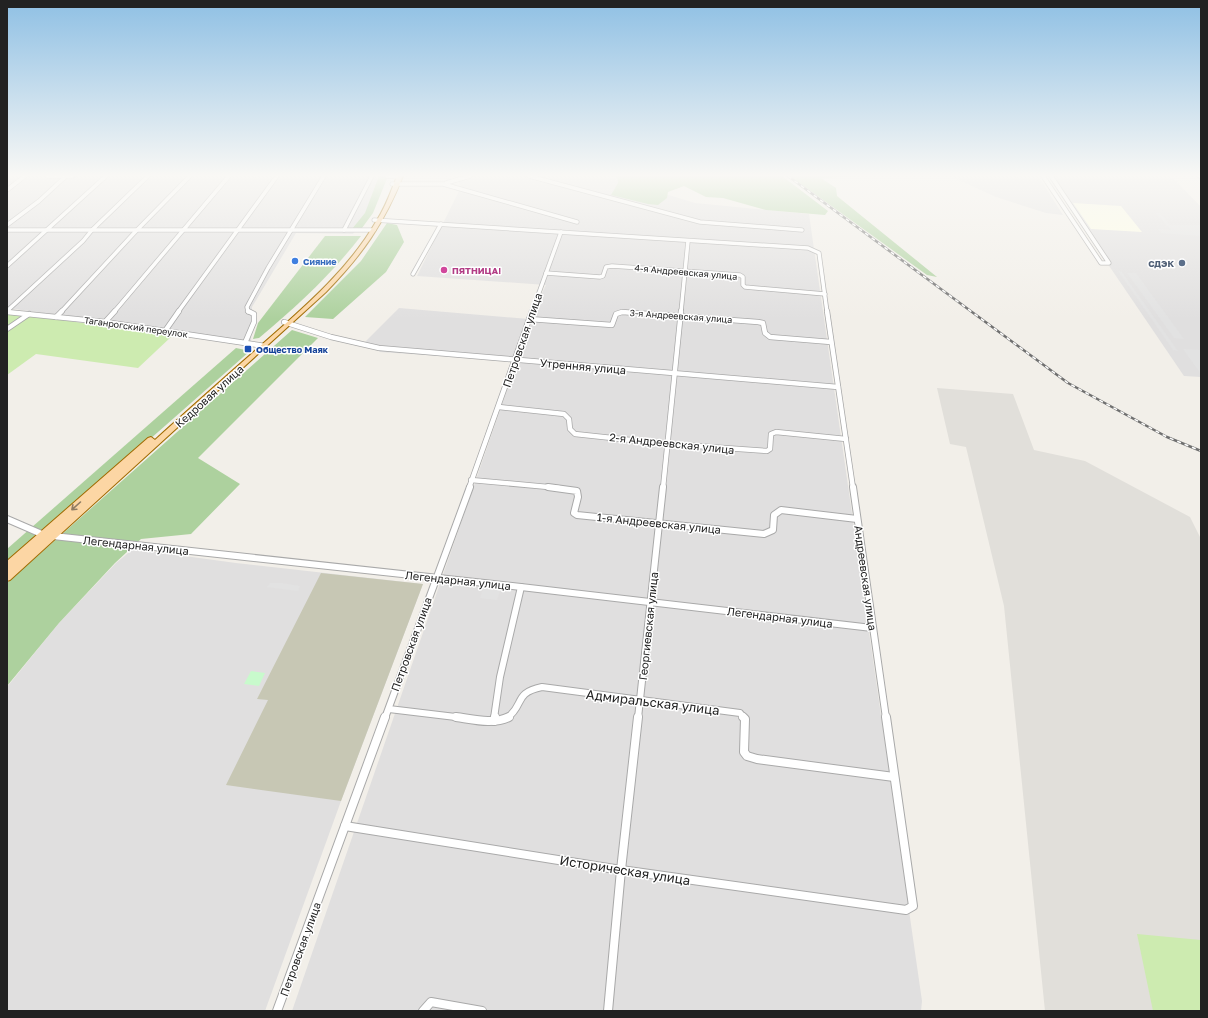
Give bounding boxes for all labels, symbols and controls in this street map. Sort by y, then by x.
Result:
marker: Сияние [290,256,300,266]
place label: Сияние [303,256,337,267]
place label: СДЭК [1148,258,1174,269]
marker: СДЭК [1177,258,1187,268]
street label: 4-я Андреевская улица [634,262,738,282]
marker: ПЯТНИЦА! [439,265,449,275]
place label: ПЯТНИЦА! [452,265,501,276]
street label: Петровская улица [500,291,544,389]
street label: 3-я Андреевская улица [629,307,733,325]
street label: Таганрогский переулок [83,314,189,340]
marker: Общество Маяк [243,344,253,354]
place label: Общество Маяк [256,344,329,355]
street label: Утренняя улица [539,356,627,376]
street label: Кедровая улица [172,362,246,430]
street label: 2-я Андреевская улица [609,430,735,456]
one-way arrow [71,502,81,511]
street label: 1-я Андреевская улица [596,510,722,536]
street label: Андреевская улица [852,525,880,631]
street label: Легендарная улица [83,533,189,557]
street label: Легендарная улица [405,568,511,592]
street label: Георгиевская улица [636,571,660,681]
street label: Петровская улица [388,595,434,693]
street label: Легендарная улица [726,604,834,630]
street label: Адмиральская улица [585,686,721,718]
street label: Историческая улица [558,852,692,888]
street label: Петровская улица [277,900,323,998]

